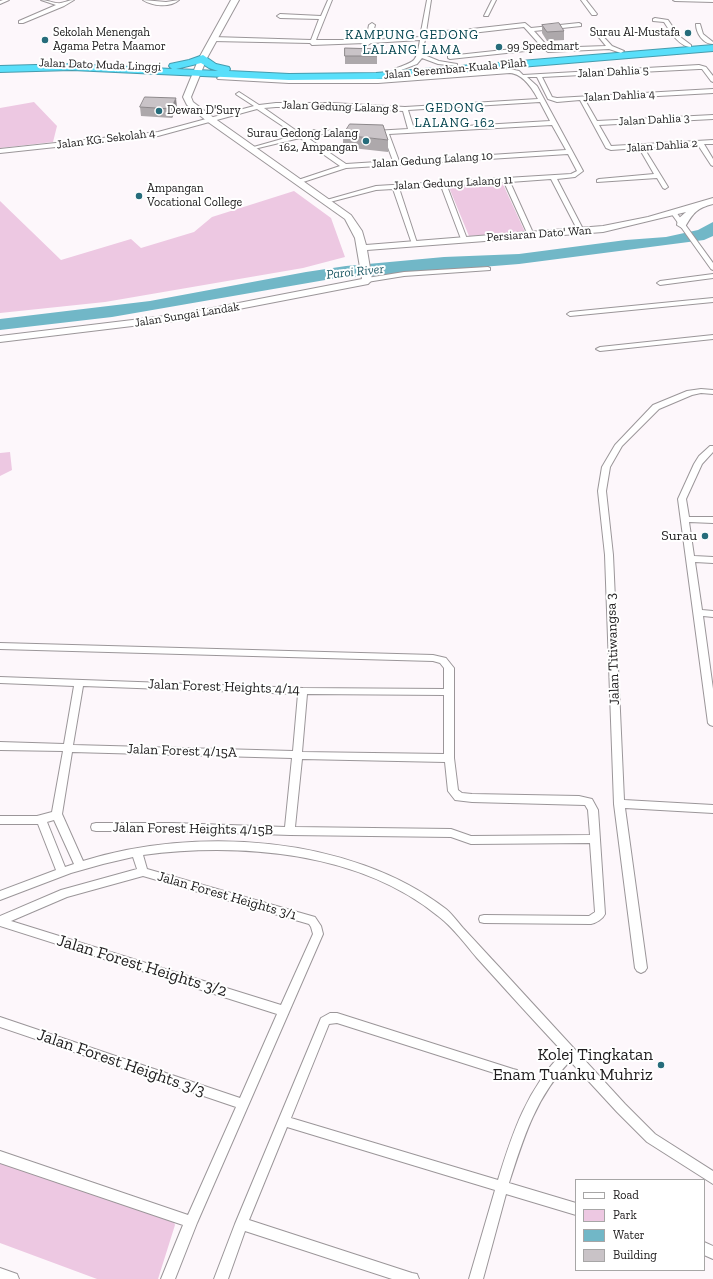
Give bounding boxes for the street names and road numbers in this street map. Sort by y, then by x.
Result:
street label: Jalan Dato Muda Linggi [39,56,161,74]
street label: Jalan Seremban-Kuala Pilah [383,56,527,82]
street label: Jalan Dahlia 5 [577,63,649,81]
street label: Jalan Dahlia 4 [583,87,655,105]
street label: Jalan Gedung Lalang 8 [281,98,399,116]
street label: Jalan Dahlia 3 [618,111,690,129]
street label: Jalan KG. Sekolah 4 [56,126,156,152]
street label: Jalan Dahlia 2 [626,136,698,156]
street label: Jalan Gedung Lalang 10 [371,149,493,171]
street label: Jalan Gedung Lalang 11 [393,173,513,193]
street label: Persiaran Dato' Wan [486,223,592,245]
street label: Jalan Sungai Landak [134,300,240,330]
street label: Jalan Titiwangsa 3 [603,593,623,705]
street label: Jalan Forest Heights 4/14 [148,676,300,698]
street label: Jalan Forest 4/15A [127,741,237,761]
street label: Jalan Forest Heights 4/15B [113,819,273,839]
street label: Jalan Forest Heights 3/1 [156,868,298,924]
street label: Jalan Forest Heights 3/2 [55,930,229,1002]
street label: Jalan Forest Heights 3/3 [34,1025,208,1101]

